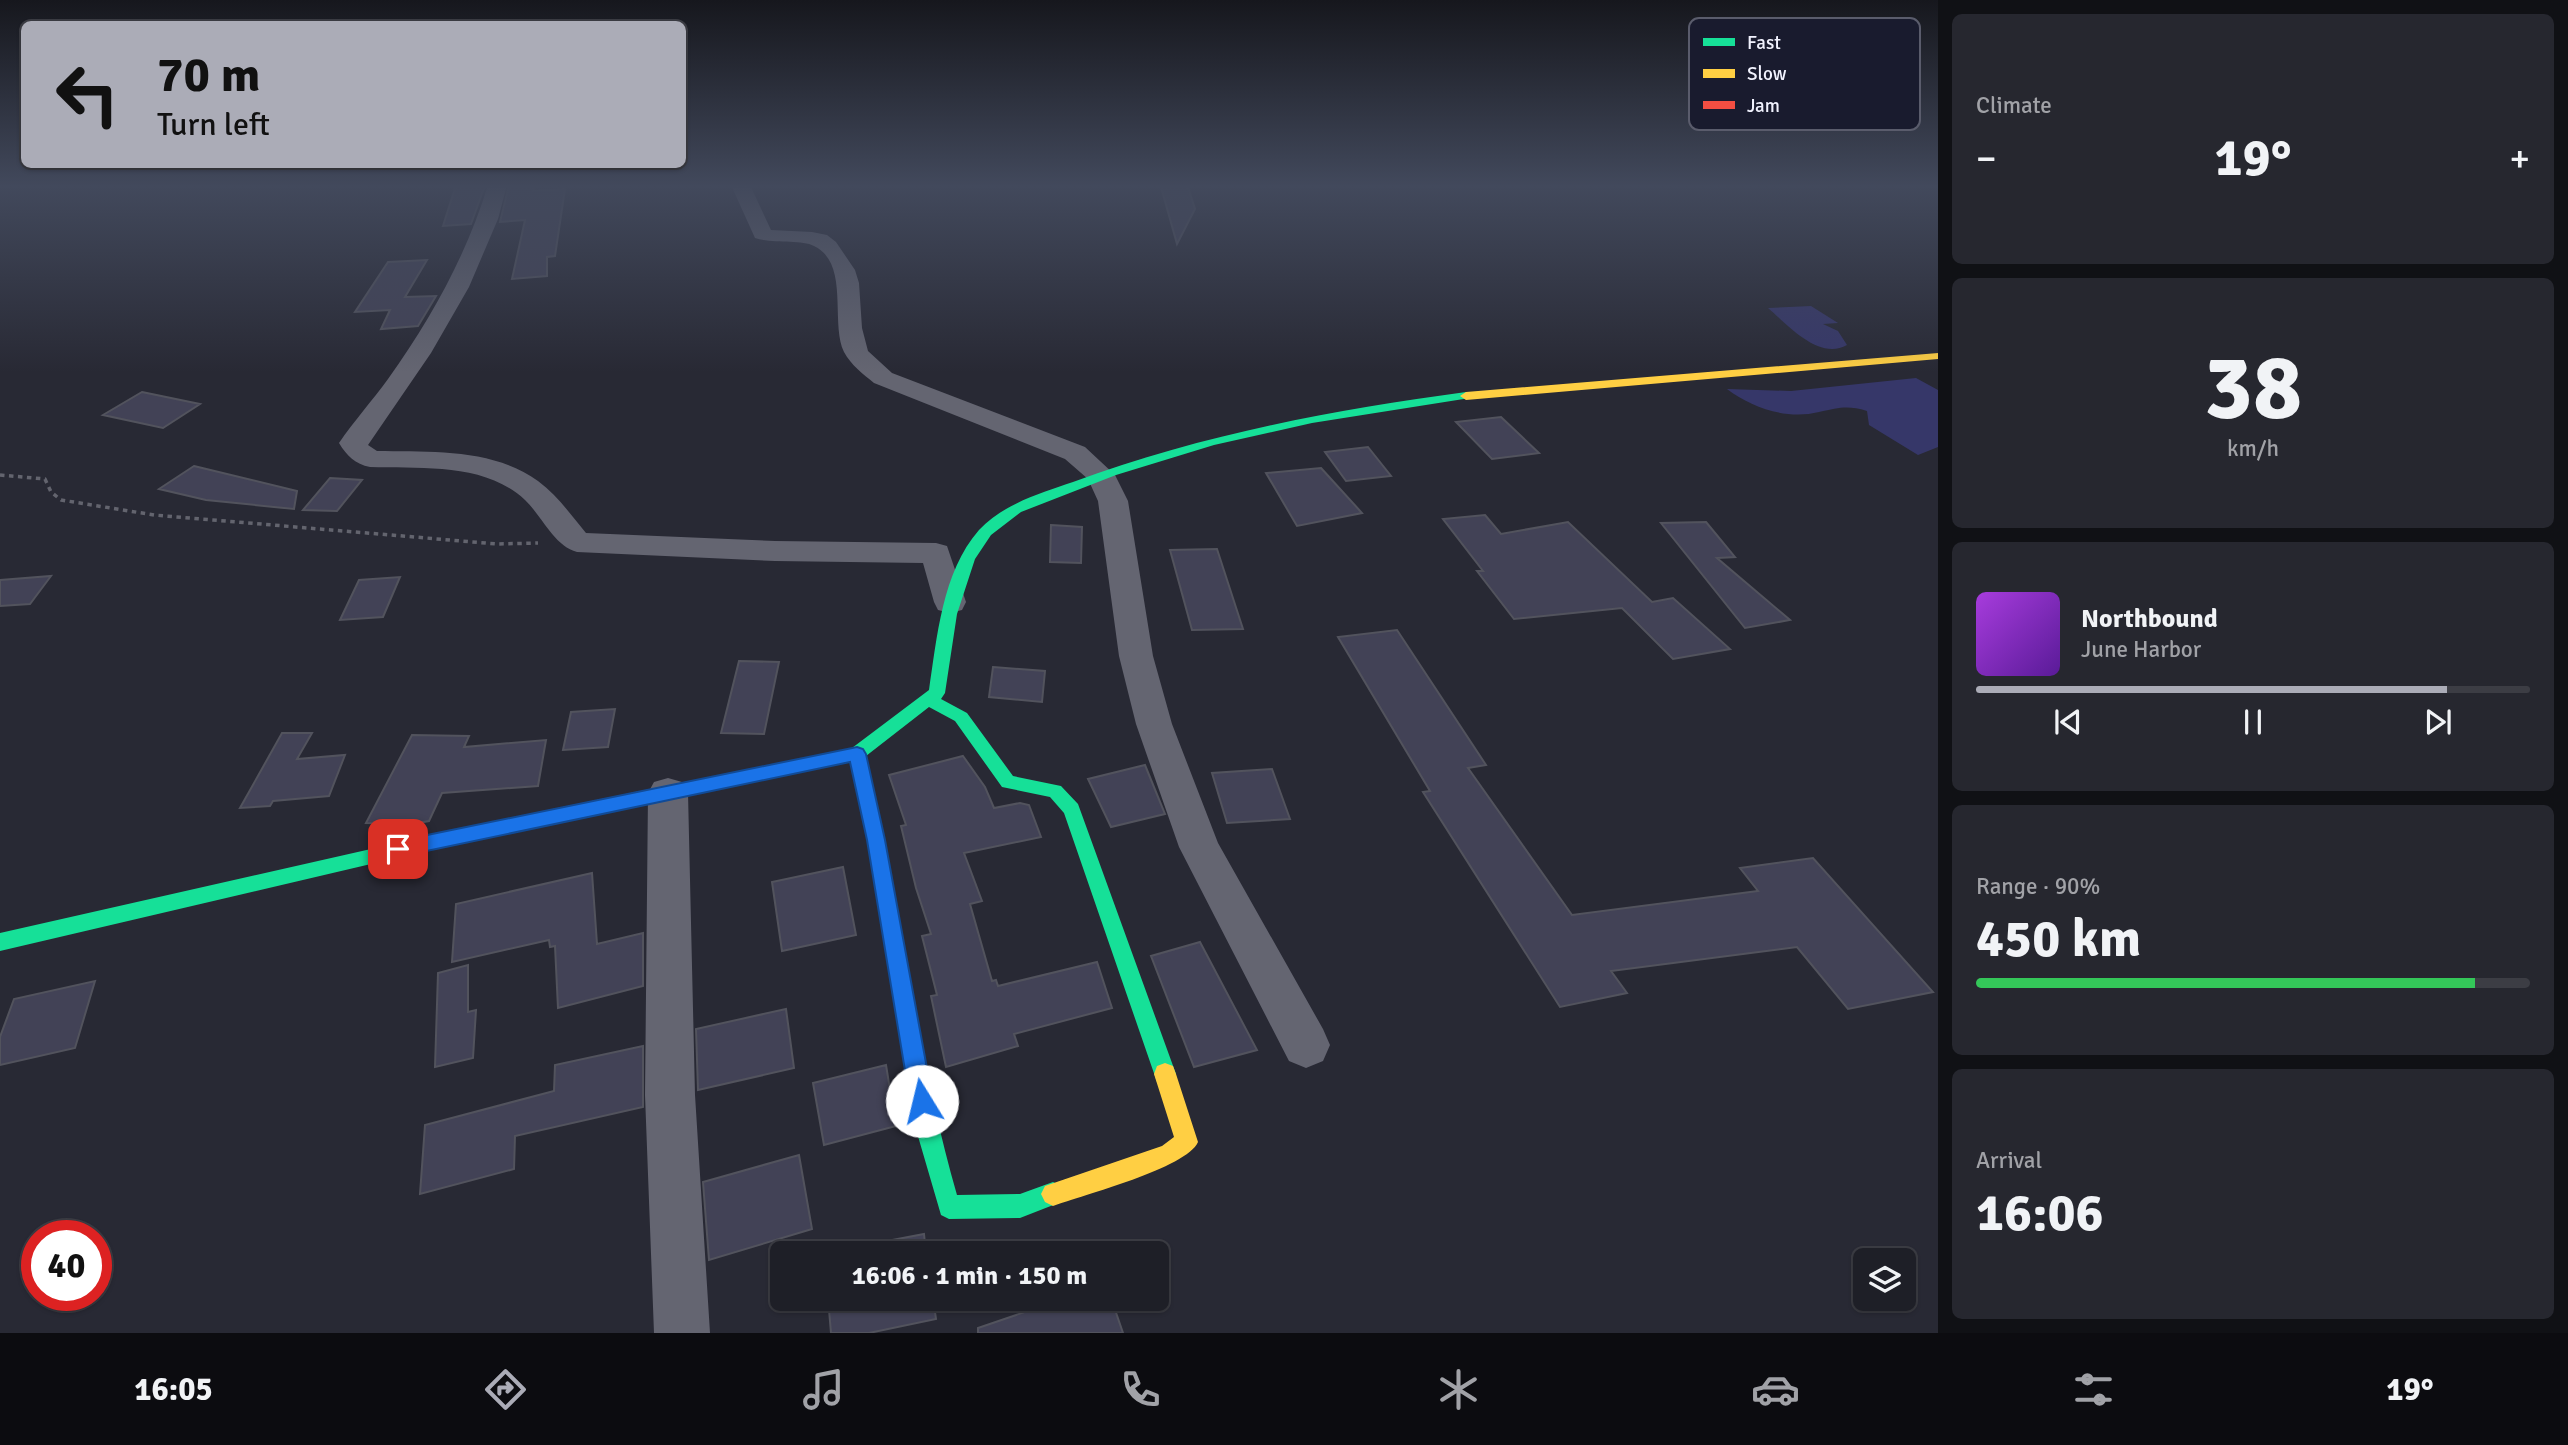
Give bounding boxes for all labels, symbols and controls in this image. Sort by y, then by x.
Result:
legend [1689,18,1920,130]
text: Fast [1747,31,1781,55]
text: 70 m [157,45,260,105]
icon: left [42,49,133,140]
text: Slow [1747,62,1787,86]
text: Climate [1976,91,2052,120]
text: Jam [1747,94,1780,118]
text: Turn left [157,105,270,144]
text: 19° [2215,126,2291,190]
text: − [1976,135,1997,182]
text: + [2509,135,2530,182]
text: 38 [2204,332,2302,445]
text: km/h [2227,434,2279,463]
text: Northbound [2081,603,2218,635]
text: June Harbor [2081,635,2201,664]
icon: previous [2049,703,2087,741]
icon: pause [2234,703,2272,741]
icon: next [2419,703,2457,741]
pin [368,819,428,879]
icon: arrive [379,830,417,868]
text: Range · 90% [1976,872,2100,901]
text: 450 km [1976,907,2141,971]
position arrow [885,1064,959,1138]
text: Arrival [1976,1146,2042,1175]
text: 16:06 [1976,1181,2104,1245]
speed limit sign: 40 [21,1220,112,1311]
map controls [1853,1248,1916,1311]
button: layers [1853,1248,1916,1311]
text: 16:06 · 1 min · 150 m [852,1260,1087,1292]
icon: directions [481,1365,530,1414]
icon: music [799,1365,848,1414]
icon: phone [1116,1365,1165,1414]
icon: climate [1434,1365,1483,1414]
icon: car [1751,1365,1800,1414]
icon: filters [2069,1365,2118,1414]
text: 16:05 [134,1370,213,1409]
text: 19° [2386,1370,2434,1409]

